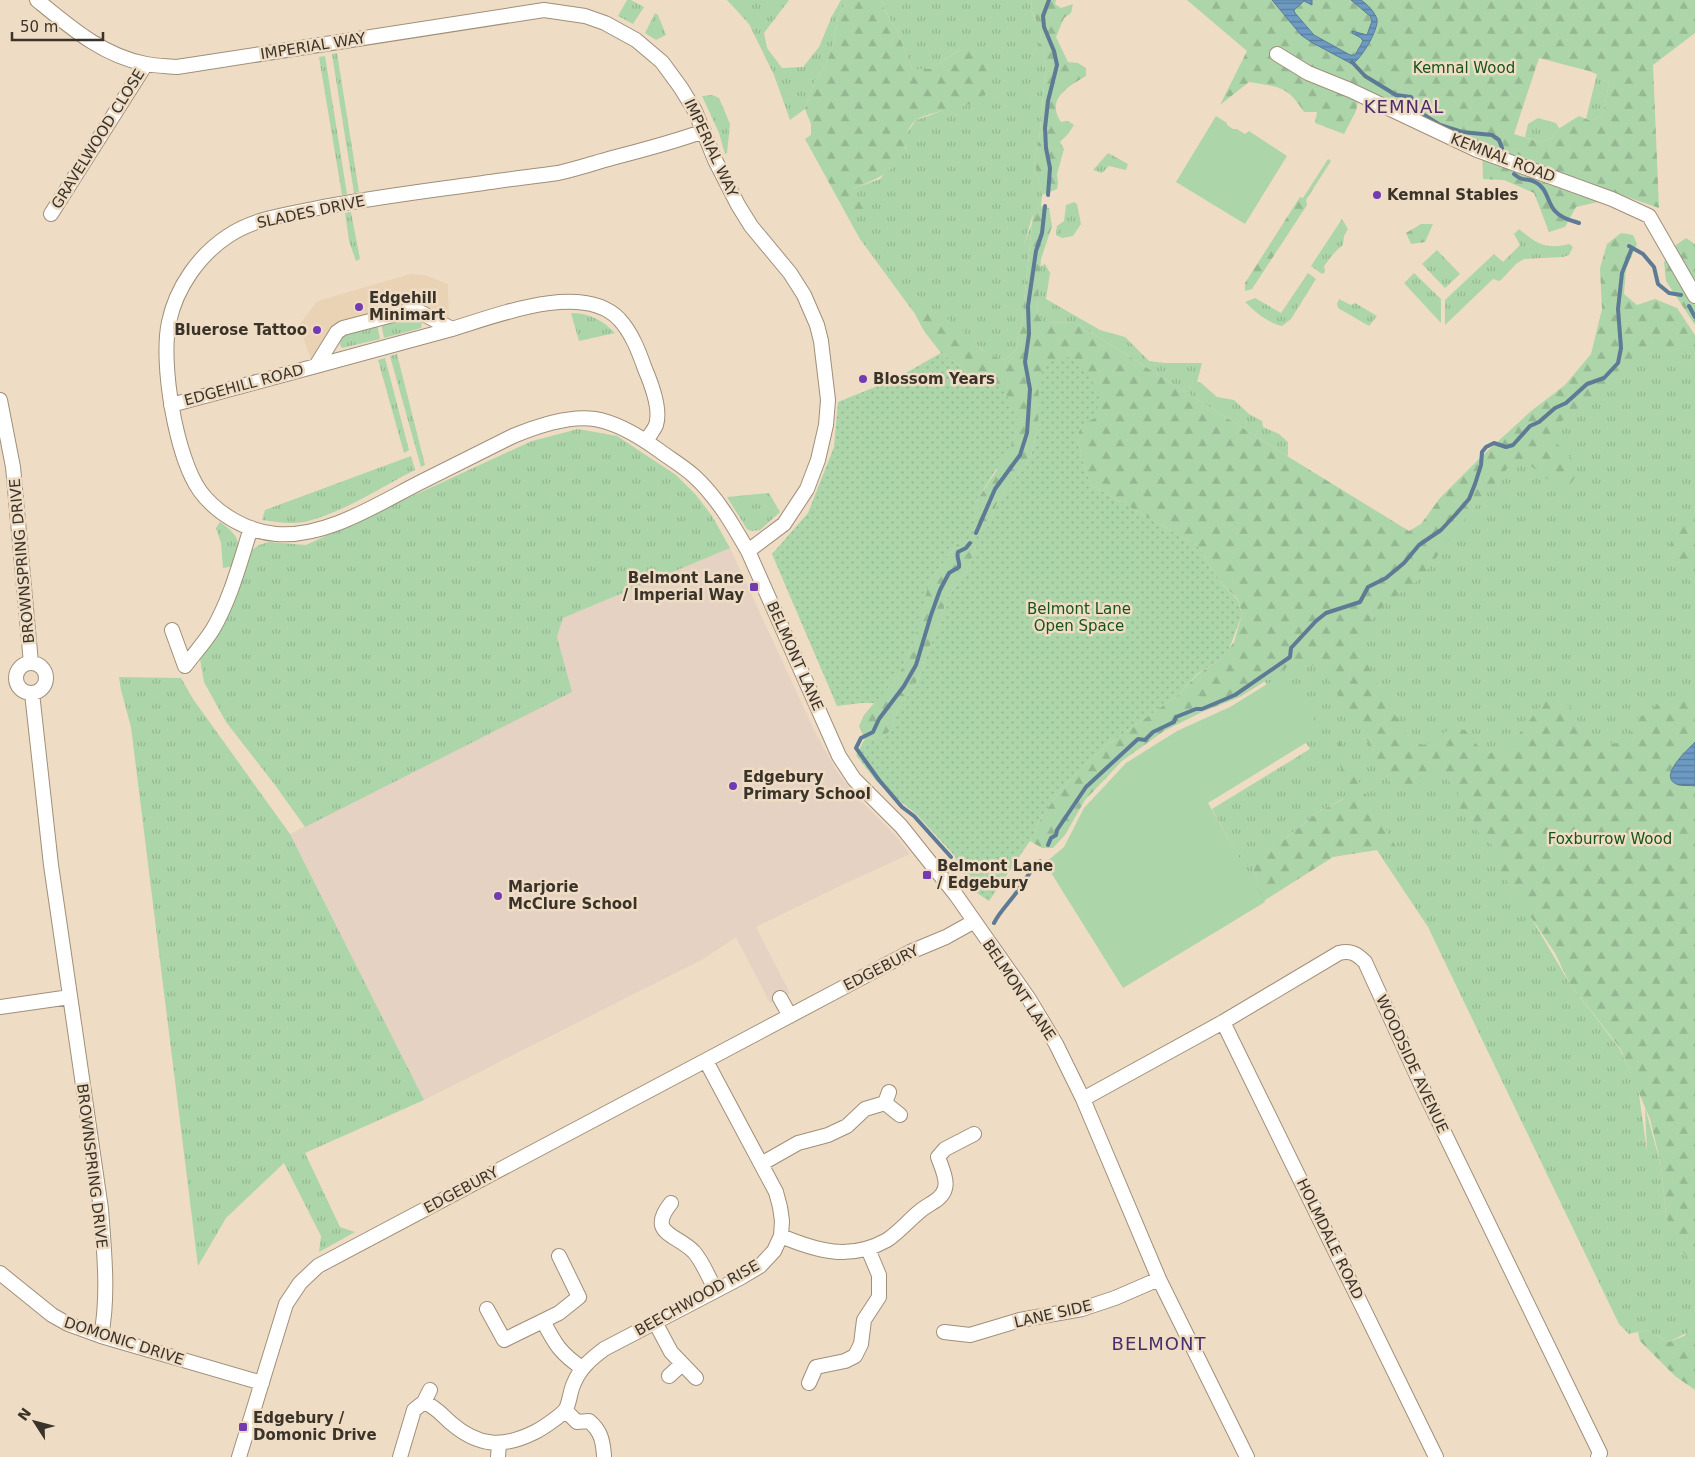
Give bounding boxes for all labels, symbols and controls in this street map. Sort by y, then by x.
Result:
scale bar [12,10,104,42]
text: 50 m [20,18,58,36]
street label: IMPERIAL WAY [259,29,368,63]
park label: Kemnal Wood [1413,59,1515,77]
street label: GRAVELWOOD CLOSE [48,66,148,212]
street label: IMPERIAL WAY [680,96,742,201]
district label: KEMNAL [1364,96,1444,117]
street label: KEMNAL ROAD [1448,130,1558,186]
place label: Kemnal Stables [1387,186,1518,204]
marker: Kemnal Stables [1371,189,1383,201]
street label: SLADES DRIVE [255,192,367,232]
place label: Edgehill Minimart [369,289,445,324]
marker: Edgehill Minimart [353,301,365,313]
place label: Bluerose Tattoo [174,321,307,339]
marker: Bluerose Tattoo [311,324,323,336]
street label: EDGEHILL ROAD [182,360,306,410]
place label: Blossom Years [873,370,995,388]
marker: Blossom Years [857,373,869,385]
street label: BROWNSPRING DRIVE [6,478,38,644]
place label: Belmont Lane / Imperial Way [623,569,744,604]
marker: Belmont Lane / Imperial Way [748,581,760,593]
street label: BELMONT LANE [763,599,827,713]
park label: Belmont Lane Open Space [1027,600,1131,635]
place label: Edgebury Primary School [743,768,871,803]
marker: Edgebury Primary School [727,780,739,792]
park label: Foxburrow Wood [1548,830,1672,848]
place label: Belmont Lane / Edgebury [937,857,1053,892]
marker: Belmont Lane / Edgebury [921,869,933,881]
place label: Marjorie McClure School [508,878,638,913]
marker: Marjorie McClure School [492,890,504,902]
street label: BELMONT LANE [979,936,1059,1044]
street label: EDGEBURY [840,941,922,995]
street label: WOODSIDE AVENUE [1372,992,1452,1136]
street label: BROWNSPRING DRIVE [73,1083,111,1249]
street label: EDGEBURY [421,1162,502,1217]
street label: HOLMDALE ROAD [1293,1176,1367,1302]
street label: BEECHWOOD RISE [632,1256,762,1340]
street label: LANE SIDE [1012,1296,1094,1332]
street label: DOMONIC DRIVE [62,1313,186,1369]
district label: BELMONT [1112,1333,1206,1354]
north arrow [10,1397,60,1447]
text: N [15,1405,34,1424]
place label: Edgebury / Domonic Drive [253,1409,377,1444]
marker: Edgebury / Domonic Drive [237,1421,249,1433]

